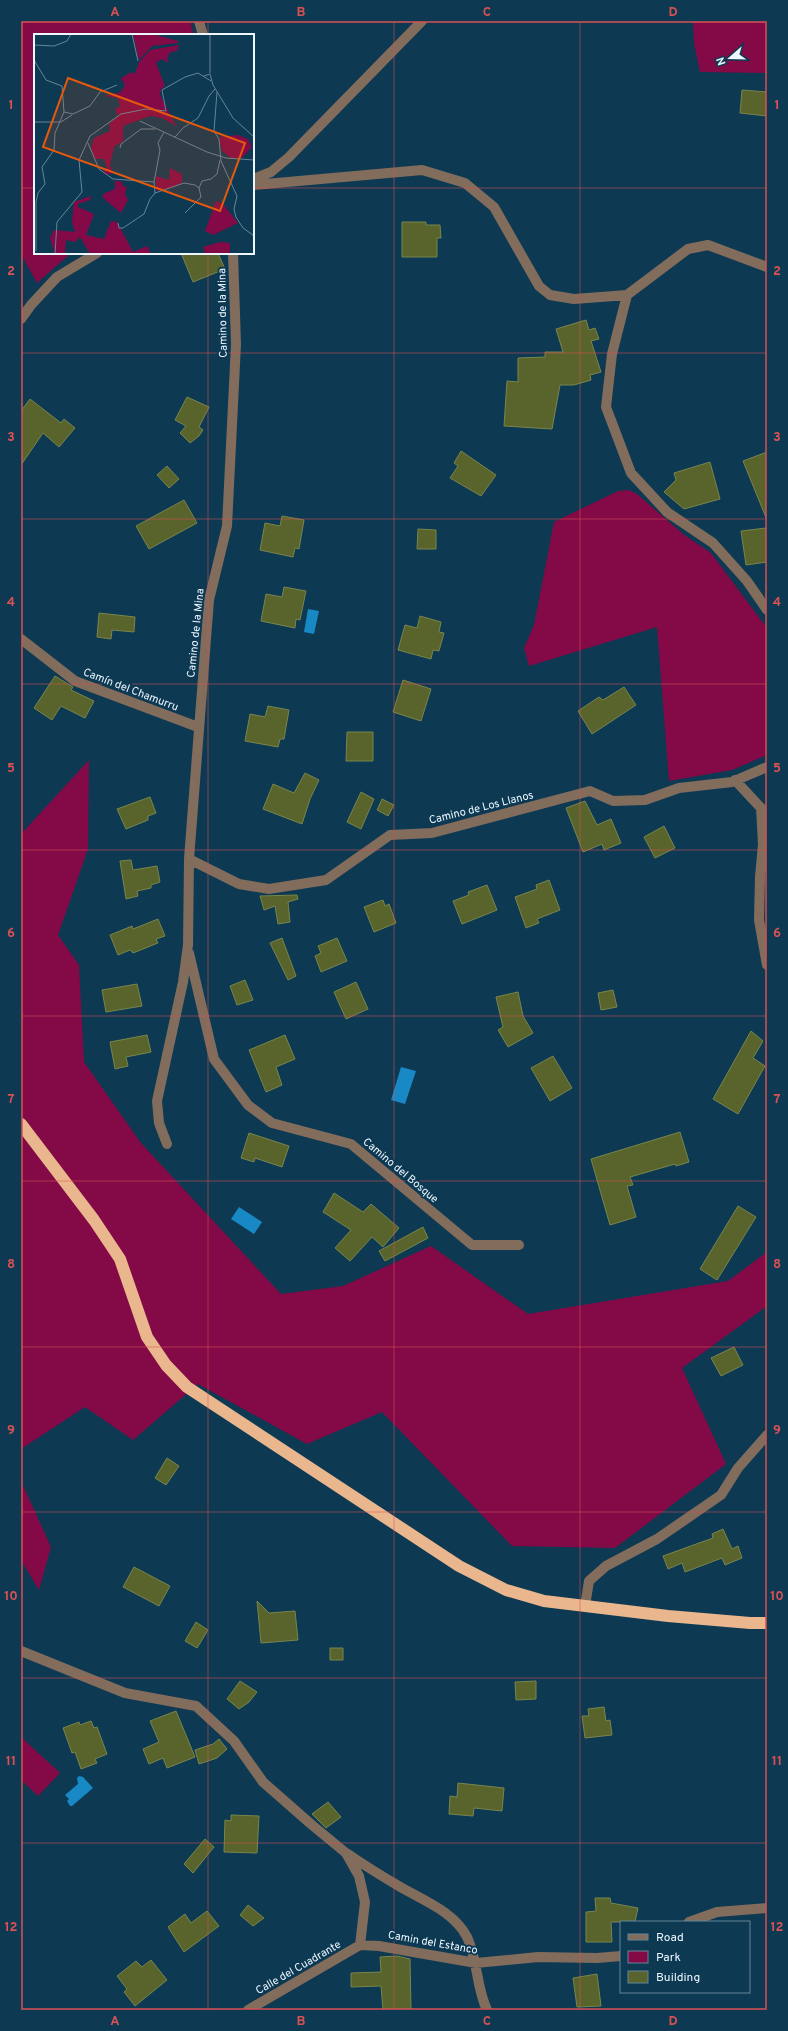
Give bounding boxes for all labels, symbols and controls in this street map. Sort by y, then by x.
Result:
text: A [110,5,120,21]
text: B [297,5,306,21]
text: C [483,5,491,21]
text: D [668,5,678,21]
inset map [34,34,254,254]
north arrow [710,38,750,78]
text: N [714,55,729,67]
text: 1 [8,98,14,114]
text: 1 [774,98,780,114]
text: 2 [7,264,15,280]
text: 2 [773,264,781,280]
street label: Camino de la Mina [215,268,231,358]
text: 3 [7,430,15,446]
text: 3 [773,430,781,446]
street label: Camino de la Mina [184,587,208,679]
text: 4 [7,595,15,611]
text: 4 [773,595,781,611]
street label: Camín del Chamurru [81,665,180,715]
text: 5 [7,761,15,777]
text: 5 [773,761,781,777]
street label: Camino de Los Llanos [427,788,535,828]
text: 6 [7,926,15,942]
text: 6 [773,926,781,942]
text: 7 [8,1092,15,1108]
text: 7 [774,1092,781,1108]
street label: Camino del Bosque [360,1135,441,1207]
text: 8 [7,1257,15,1273]
text: 8 [773,1257,781,1273]
text: 9 [7,1423,15,1439]
text: 9 [773,1423,781,1439]
text: 10 [4,1589,18,1605]
text: 10 [770,1589,784,1605]
text: 11 [6,1754,16,1770]
text: 11 [772,1754,782,1770]
text: 12 [4,1920,18,1936]
text: 12 [770,1920,784,1936]
legend [620,1921,750,1993]
street label: Camin del Estanco [387,1928,479,1958]
text: Road [656,1930,684,1946]
street label: Calle del Cuadrante [253,1938,344,1998]
text: Park [656,1950,681,1966]
text: Building [656,1970,700,1986]
text: A [110,2014,120,2030]
text: B [297,2014,306,2030]
text: C [483,2014,491,2030]
text: D [668,2014,678,2030]

